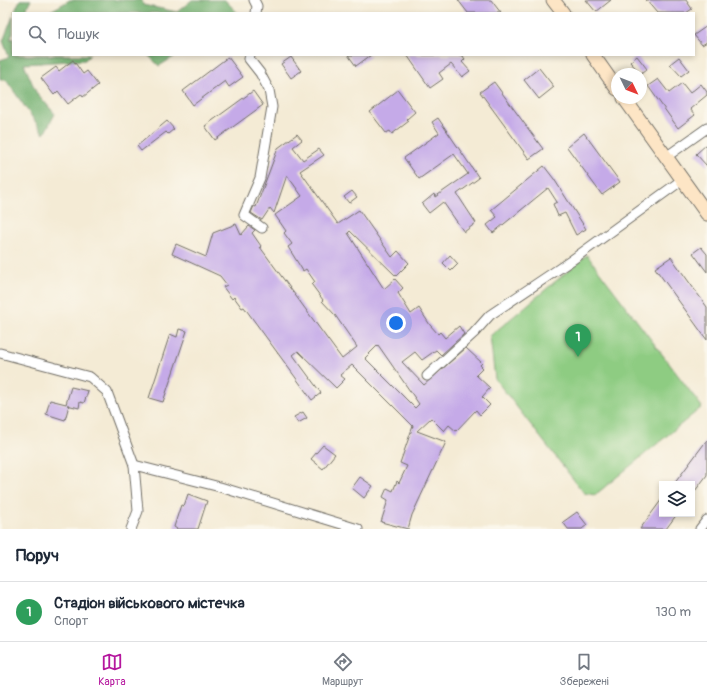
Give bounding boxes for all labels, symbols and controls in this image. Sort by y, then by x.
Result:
search box [12,12,695,56]
icon: search [26,23,48,45]
text: Пошук [58,25,100,44]
north arrow [611,68,647,104]
your location [386,313,406,333]
pin: 1 [565,324,591,357]
map controls [659,481,695,517]
button: layers [659,481,695,517]
text: Поруч [16,545,59,566]
text: Стадіон військового містечка [54,594,245,613]
text: 1 [26,604,32,620]
text: 130 m [655,604,691,620]
text: Спорт [54,613,88,629]
tab: Карта [98,651,126,688]
tab: Маршрут [322,651,363,688]
tab: Збережені [560,651,609,688]

